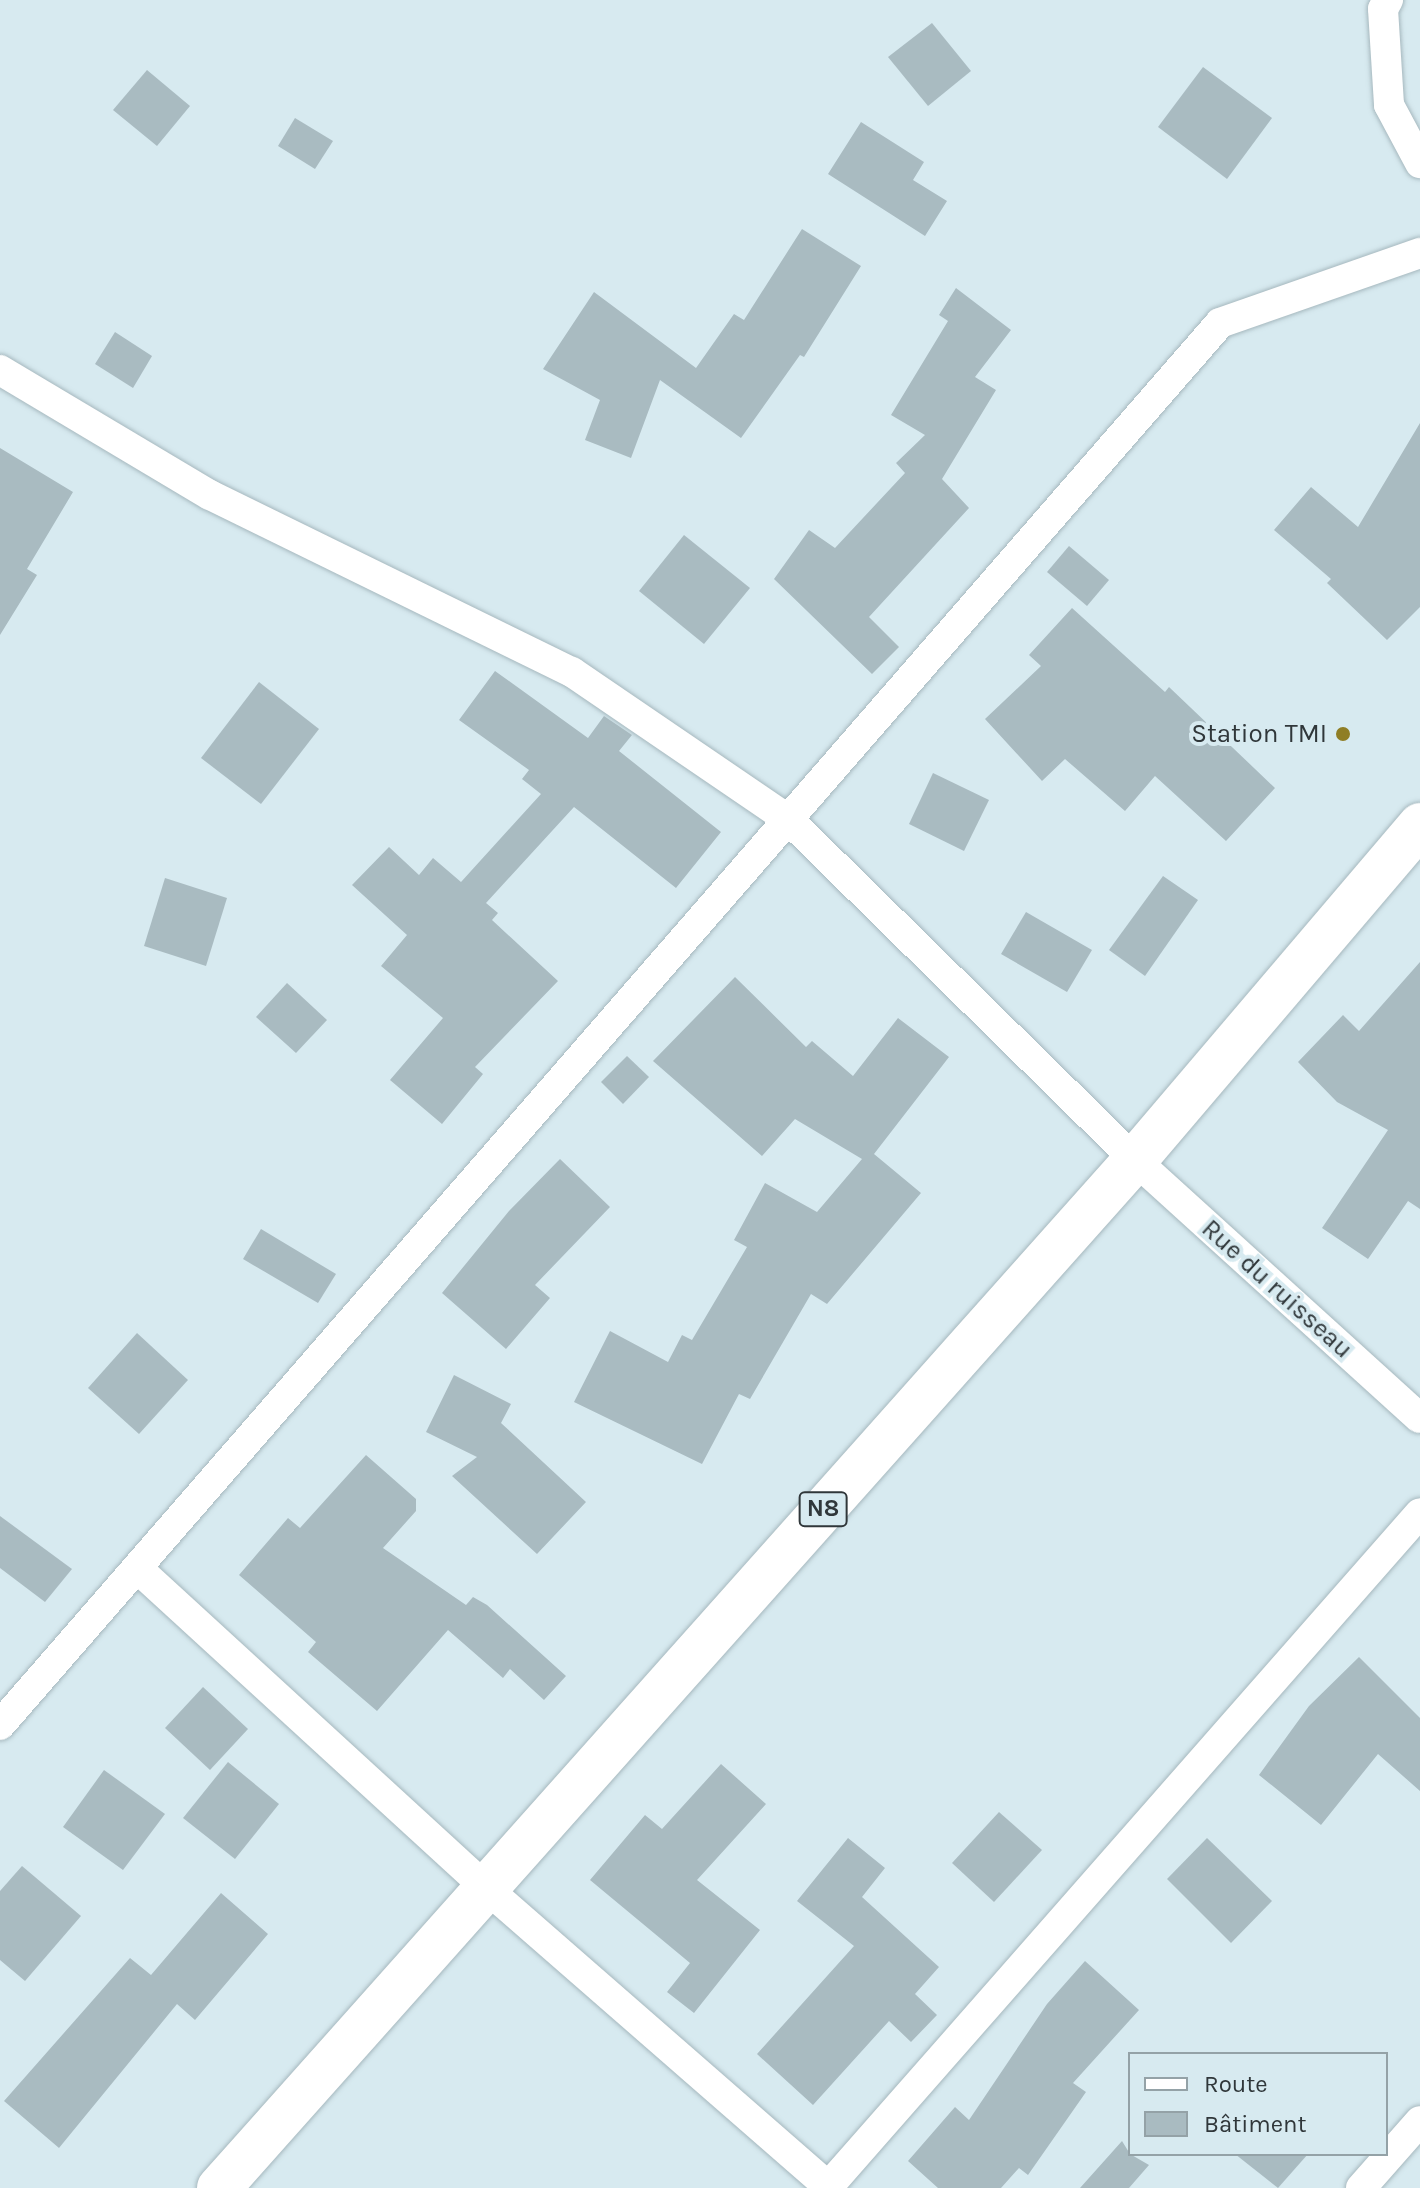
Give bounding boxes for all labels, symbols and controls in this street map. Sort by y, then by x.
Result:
place label: Station TMI [1191,718,1327,750]
marker: Station TMI [1334,725,1352,743]
street label: Rue du ruisseau [1195,1213,1359,1365]
road number: N8 [797,1489,849,1529]
legend [1128,2052,1388,2156]
text: Route [1204,2070,1268,2098]
text: Bâtiment [1204,2110,1307,2138]

